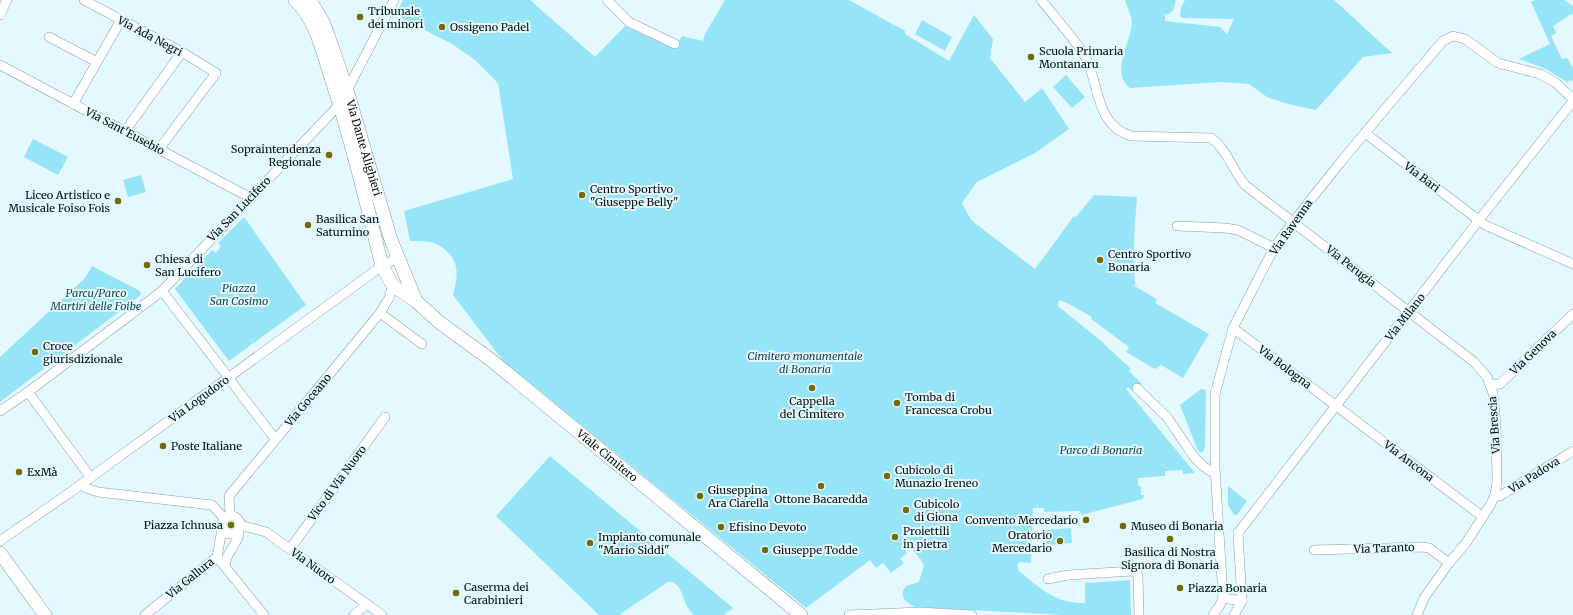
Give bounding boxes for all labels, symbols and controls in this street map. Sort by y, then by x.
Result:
place label: Tribunale dei minori [368,4,424,31]
marker: Tribunale dei minori [355,12,365,22]
street label: Via Ada Negri [114,13,185,59]
place label: Ossigeno Padel [450,20,530,34]
marker: Ossigeno Padel [437,22,447,32]
place label: Scuola Primaria Montanaru [1039,44,1123,71]
marker: Scuola Primaria Montanaru [1026,52,1036,62]
street label: Via Dante Alighieri [343,97,385,198]
street label: Via Sant'Eusebio [82,104,168,158]
place label: Sopraintendenza Regionale [231,142,321,169]
marker: Sopraintendenza Regionale [324,150,334,160]
street label: Via Bari [1400,158,1443,195]
street label: Via San Lucifero [204,173,274,245]
place label: Centro Sportivo "Giuseppe Belly" [590,182,678,209]
place label: Liceo Artistico e Musicale Foiso Fois [8,188,110,215]
marker: Centro Sportivo "Giuseppe Belly" [577,190,587,200]
marker: Liceo Artistico e Musicale Foiso Fois [113,196,123,206]
street label: Via Ravenna [1266,196,1315,259]
place label: Basilica San Saturnino [316,212,380,239]
marker: Basilica San Saturnino [303,220,313,230]
street label: Via Perugia [1322,241,1379,290]
place label: Centro Sportivo Bonaria [1108,247,1192,274]
place label: Chiesa di San Lucifero [155,252,222,279]
marker: Centro Sportivo Bonaria [1095,255,1105,265]
marker: Chiesa di San Lucifero [142,260,152,270]
park label: Piazza San Cosimo [210,281,268,308]
park label: Parcu/Parco Martiri delle Foibe [50,286,142,313]
street label: Via Milano [1381,290,1428,344]
street label: Via Genova [1506,326,1559,378]
place label: Croce giurisdizionale [43,339,123,366]
street label: Via Bologna [1255,342,1315,392]
marker: Croce giurisdizionale [30,347,40,357]
park label: Cimitero monumentale di Bonaria [747,349,863,376]
street label: Via Goceano [281,370,335,430]
street label: Via Logudoro [166,372,232,426]
marker: Cappella del Cimitero [807,383,817,393]
place label: Tomba di Francesca Crobu [905,390,992,417]
place label: Cappella del Cimitero [780,394,845,421]
street label: Via Brescia [1485,396,1503,455]
marker: Tomba di Francesca Crobu [892,398,902,408]
street label: Viale Cimitero [573,426,641,485]
street label: Via Ancona [1380,437,1437,485]
place label: Poste Italiane [171,439,242,453]
marker: Poste Italiane [158,441,168,451]
street label: Vico di Via Nuoro [304,442,369,524]
park label: Parco di Bonaria [1060,443,1142,457]
street label: Via Padova [1505,454,1562,497]
place label: Cubicolo di Munazio Ireneo [895,463,979,490]
place label: ExMà [27,465,58,479]
marker: ExMà [14,467,24,477]
marker: Cubicolo di Munazio Ireneo [882,471,892,481]
marker: Ottone Bacaredda [816,481,826,491]
place label: Giuseppina Ara Ciarella [707,483,769,510]
marker: Giuseppina Ara Ciarella [695,491,705,501]
place label: Ottone Bacaredda [774,492,868,506]
place label: Cubicolo di Giona [914,497,960,524]
marker: Cubicolo di Giona [901,505,911,515]
place label: Convento Mercedario [965,513,1079,527]
marker: Convento Mercedario [1081,515,1091,525]
place label: Piazza Ichnusa [144,518,223,532]
place label: Museo di Bonaria [1131,519,1223,533]
marker: Piazza Ichnusa [226,520,236,530]
place label: Efisino Devoto [729,520,807,534]
marker: Museo di Bonaria [1118,521,1128,531]
marker: Efisino Devoto [716,522,726,532]
place label: Proiettili in pietra [903,524,950,551]
place label: Oratorio Mercedario [992,528,1053,555]
place label: Impianto comunale "Mario Siddi" [598,530,701,557]
marker: Proiettili in pietra [890,532,900,542]
marker: Basilica di Nostra Signora di Bonaria [1165,534,1175,544]
marker: Oratorio Mercedario [1055,536,1065,546]
marker: Impianto comunale "Mario Siddi" [585,538,595,548]
street label: Via Taranto [1352,540,1415,556]
place label: Giuseppe Todde [773,543,858,557]
street label: Via Nuoro [287,544,339,587]
marker: Giuseppe Todde [760,545,770,555]
place label: Basilica di Nostra Signora di Bonaria [1121,545,1219,572]
street label: Via Gallura [162,554,217,602]
place label: Caserma dei Carabinieri [464,580,529,607]
place label: Piazza Bonaria [1188,581,1267,595]
marker: Piazza Bonaria [1175,583,1185,593]
marker: Caserma dei Carabinieri [451,588,461,598]

